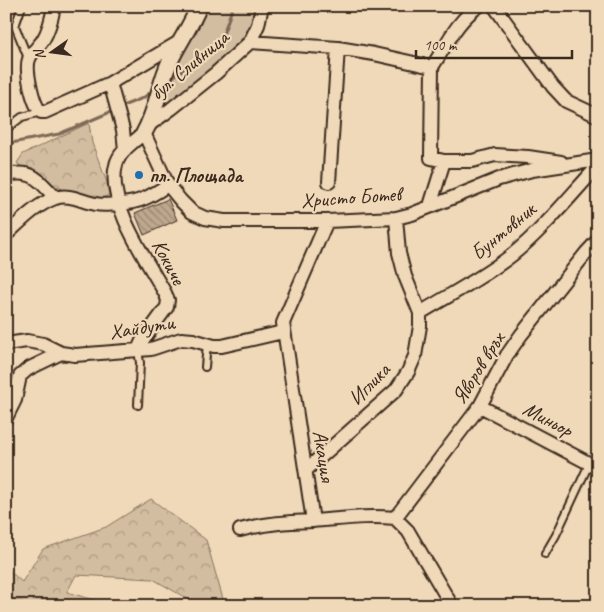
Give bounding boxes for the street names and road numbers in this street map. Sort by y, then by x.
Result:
street label: бул. Сливница [144,23,236,106]
street label: Христо Ботев [300,180,406,213]
street label: Бунтовник [465,195,543,266]
street label: Кокиче [146,235,192,290]
street label: Хайдути [108,309,178,345]
street label: Яворов връх [446,326,511,409]
street label: Иглика [343,356,397,411]
street label: Миньор [519,395,579,444]
street label: Акация [307,428,341,485]

